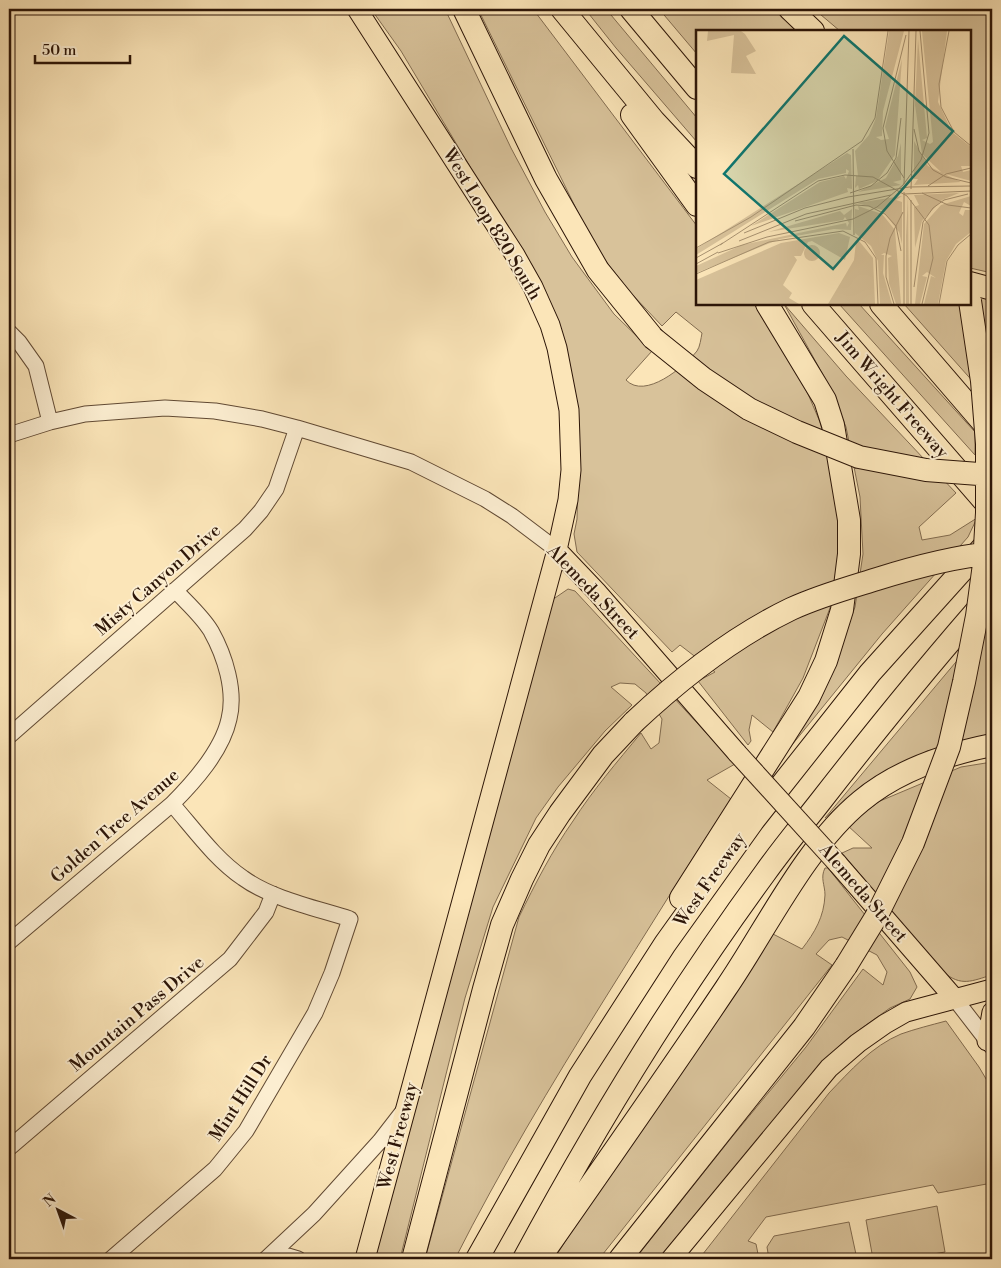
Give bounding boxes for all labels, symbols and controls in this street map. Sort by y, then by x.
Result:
inset map [696,30,971,305]
scale bar [35,32,130,64]
text: 50 m [42,41,76,60]
street label: West Loop 820 South [437,143,547,305]
street label: Jim Wright Freeway [830,326,954,464]
street label: Misty Canyon Drive [90,519,226,641]
street label: Alemeda Street [541,539,645,645]
street label: Golden Tree Avenue [46,764,184,888]
street label: West Freeway [668,828,751,932]
street label: Alemeda Street [813,838,913,948]
street label: Mountain Pass Drive [65,951,209,1077]
street label: Mint Hill Dr [204,1050,278,1146]
street label: West Freeway [372,1080,423,1193]
north arrow [32,1186,82,1236]
text: N [40,1191,60,1211]

